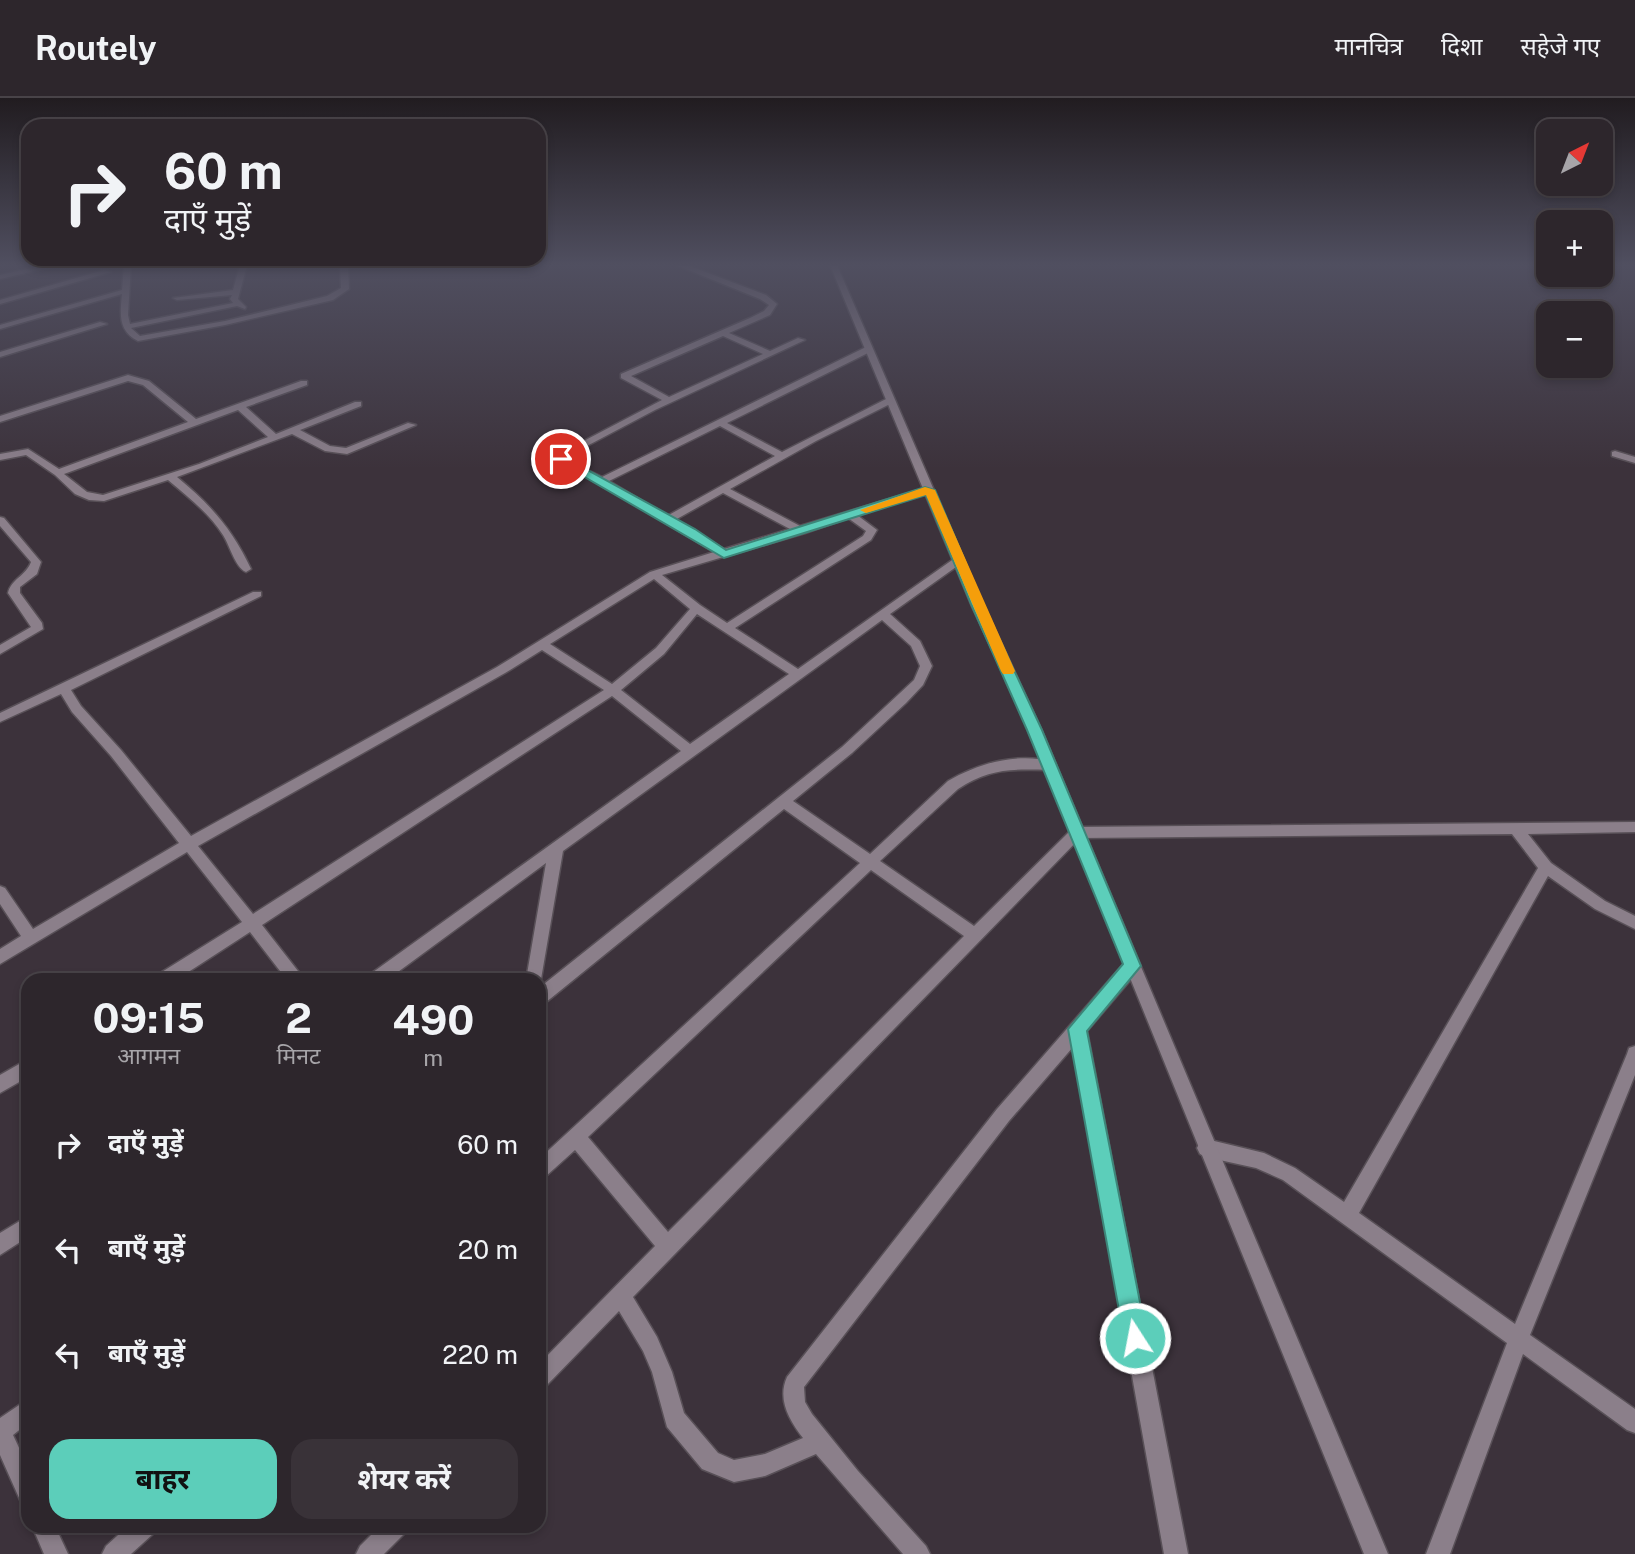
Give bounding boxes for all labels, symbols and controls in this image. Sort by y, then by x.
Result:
text: Routely [35,29,157,67]
text: मानचित्र [1335,32,1403,60]
text: दिशा [1441,32,1483,60]
text: सहेजे गए [1521,32,1600,60]
north arrow [1536,119,1614,196]
map controls [1536,119,1613,378]
text: 60 m [164,142,283,200]
icon: right [49,147,140,238]
text: दाएँ मुड़ें [164,201,251,238]
button: + [1536,210,1613,287]
button: − [1536,301,1613,378]
pin [531,429,591,489]
icon: arrive [542,440,580,478]
text: 09:15 [93,993,205,1042]
text: 2 [285,993,312,1042]
text: 490 [392,995,474,1044]
text: आगमन [117,1042,180,1069]
text: मिनट [276,1042,321,1069]
text: m [423,1044,443,1071]
icon: right [49,1126,87,1164]
text: दाएँ मुड़ें [108,1127,184,1158]
text: 60 m [457,1129,518,1160]
icon: left [49,1231,87,1269]
text: बाएँ मुड़ें [108,1232,185,1263]
text: 20 m [458,1234,518,1265]
position arrow [1098,1301,1172,1375]
icon: left [49,1336,87,1374]
text: बाएँ मुड़ें [108,1337,185,1368]
text: 220 m [442,1339,518,1370]
button: बाहर [49,1439,277,1519]
button: शेयर करें [291,1439,518,1519]

